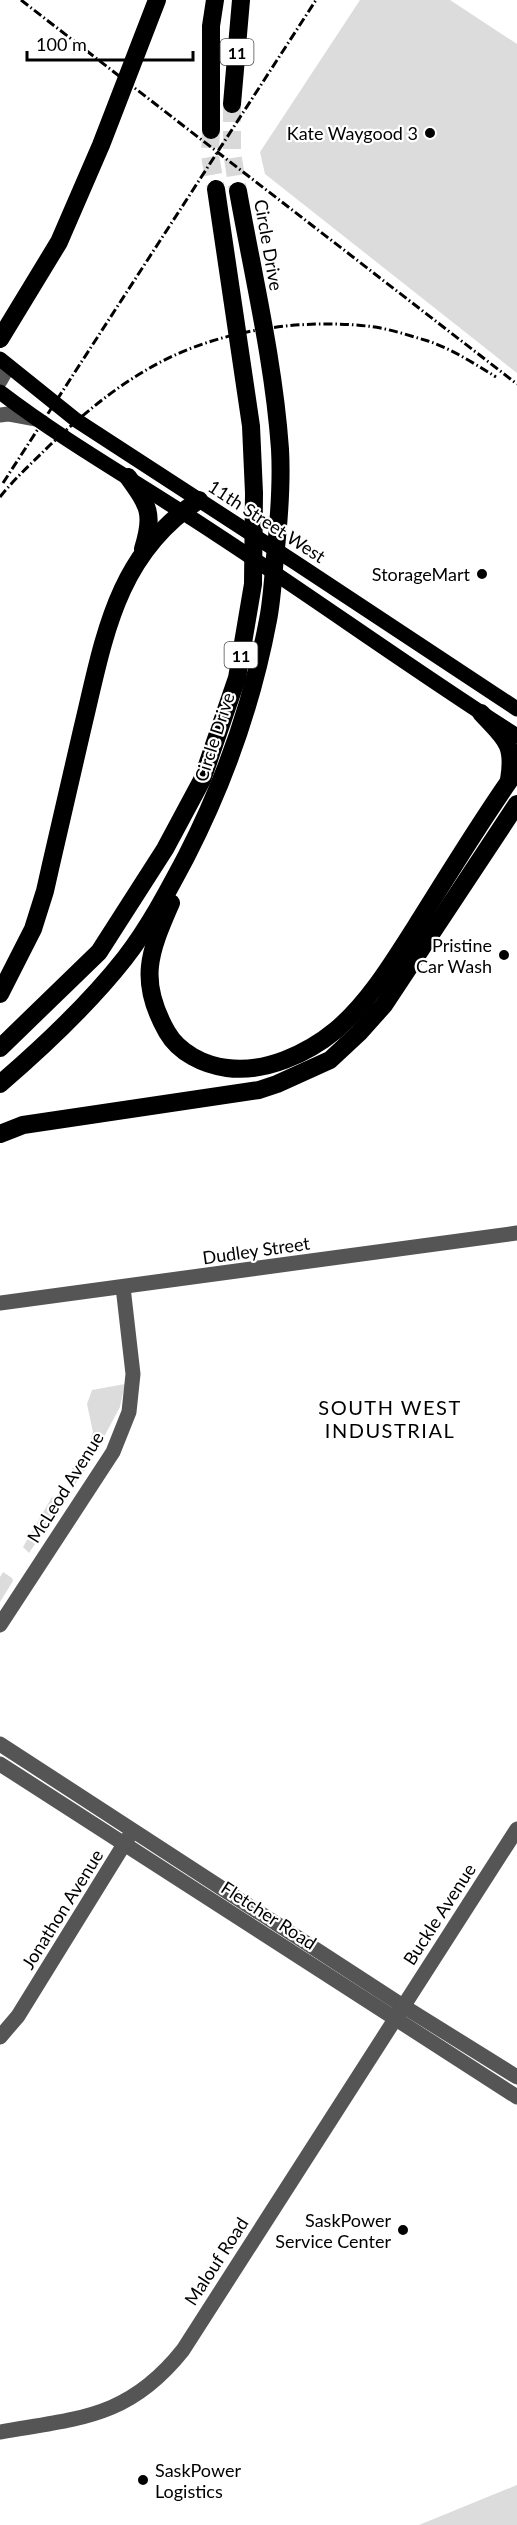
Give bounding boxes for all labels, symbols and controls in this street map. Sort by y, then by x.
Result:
scale bar [27,24,194,62]
text: 100 m [36,33,87,55]
road number: 11 [220,39,254,65]
place label: Kate Waygood 3 [287,122,418,144]
marker: Kate Waygood 3 [423,126,437,140]
street label: Circle Drive [250,198,288,292]
street label: 11th Street West [204,475,330,567]
place label: StorageMart [372,563,471,585]
marker: StorageMart [475,567,489,581]
road number: 11 [224,642,258,668]
street label: Circle Drive [189,690,239,784]
place label: Pristine Car Wash [416,934,492,977]
marker: Pristine Car Wash [497,948,511,962]
street label: Dudley Street [201,1232,312,1268]
district label: SOUTH WEST INDUSTRIAL [318,1395,462,1442]
street label: McLeod Avenue [22,1427,108,1547]
street label: Jonathon Avenue [16,1845,108,1973]
street label: Buckle Avenue [398,1859,480,1969]
street label: Fletcher Road [217,1876,321,1954]
place label: SaskPower Service Center [275,2209,391,2252]
street label: Malouf Road [179,2213,253,2309]
marker: SaskPower Service Center [396,2223,410,2237]
place label: SaskPower Logistics [155,2459,241,2502]
marker: SaskPower Logistics [136,2473,150,2487]

